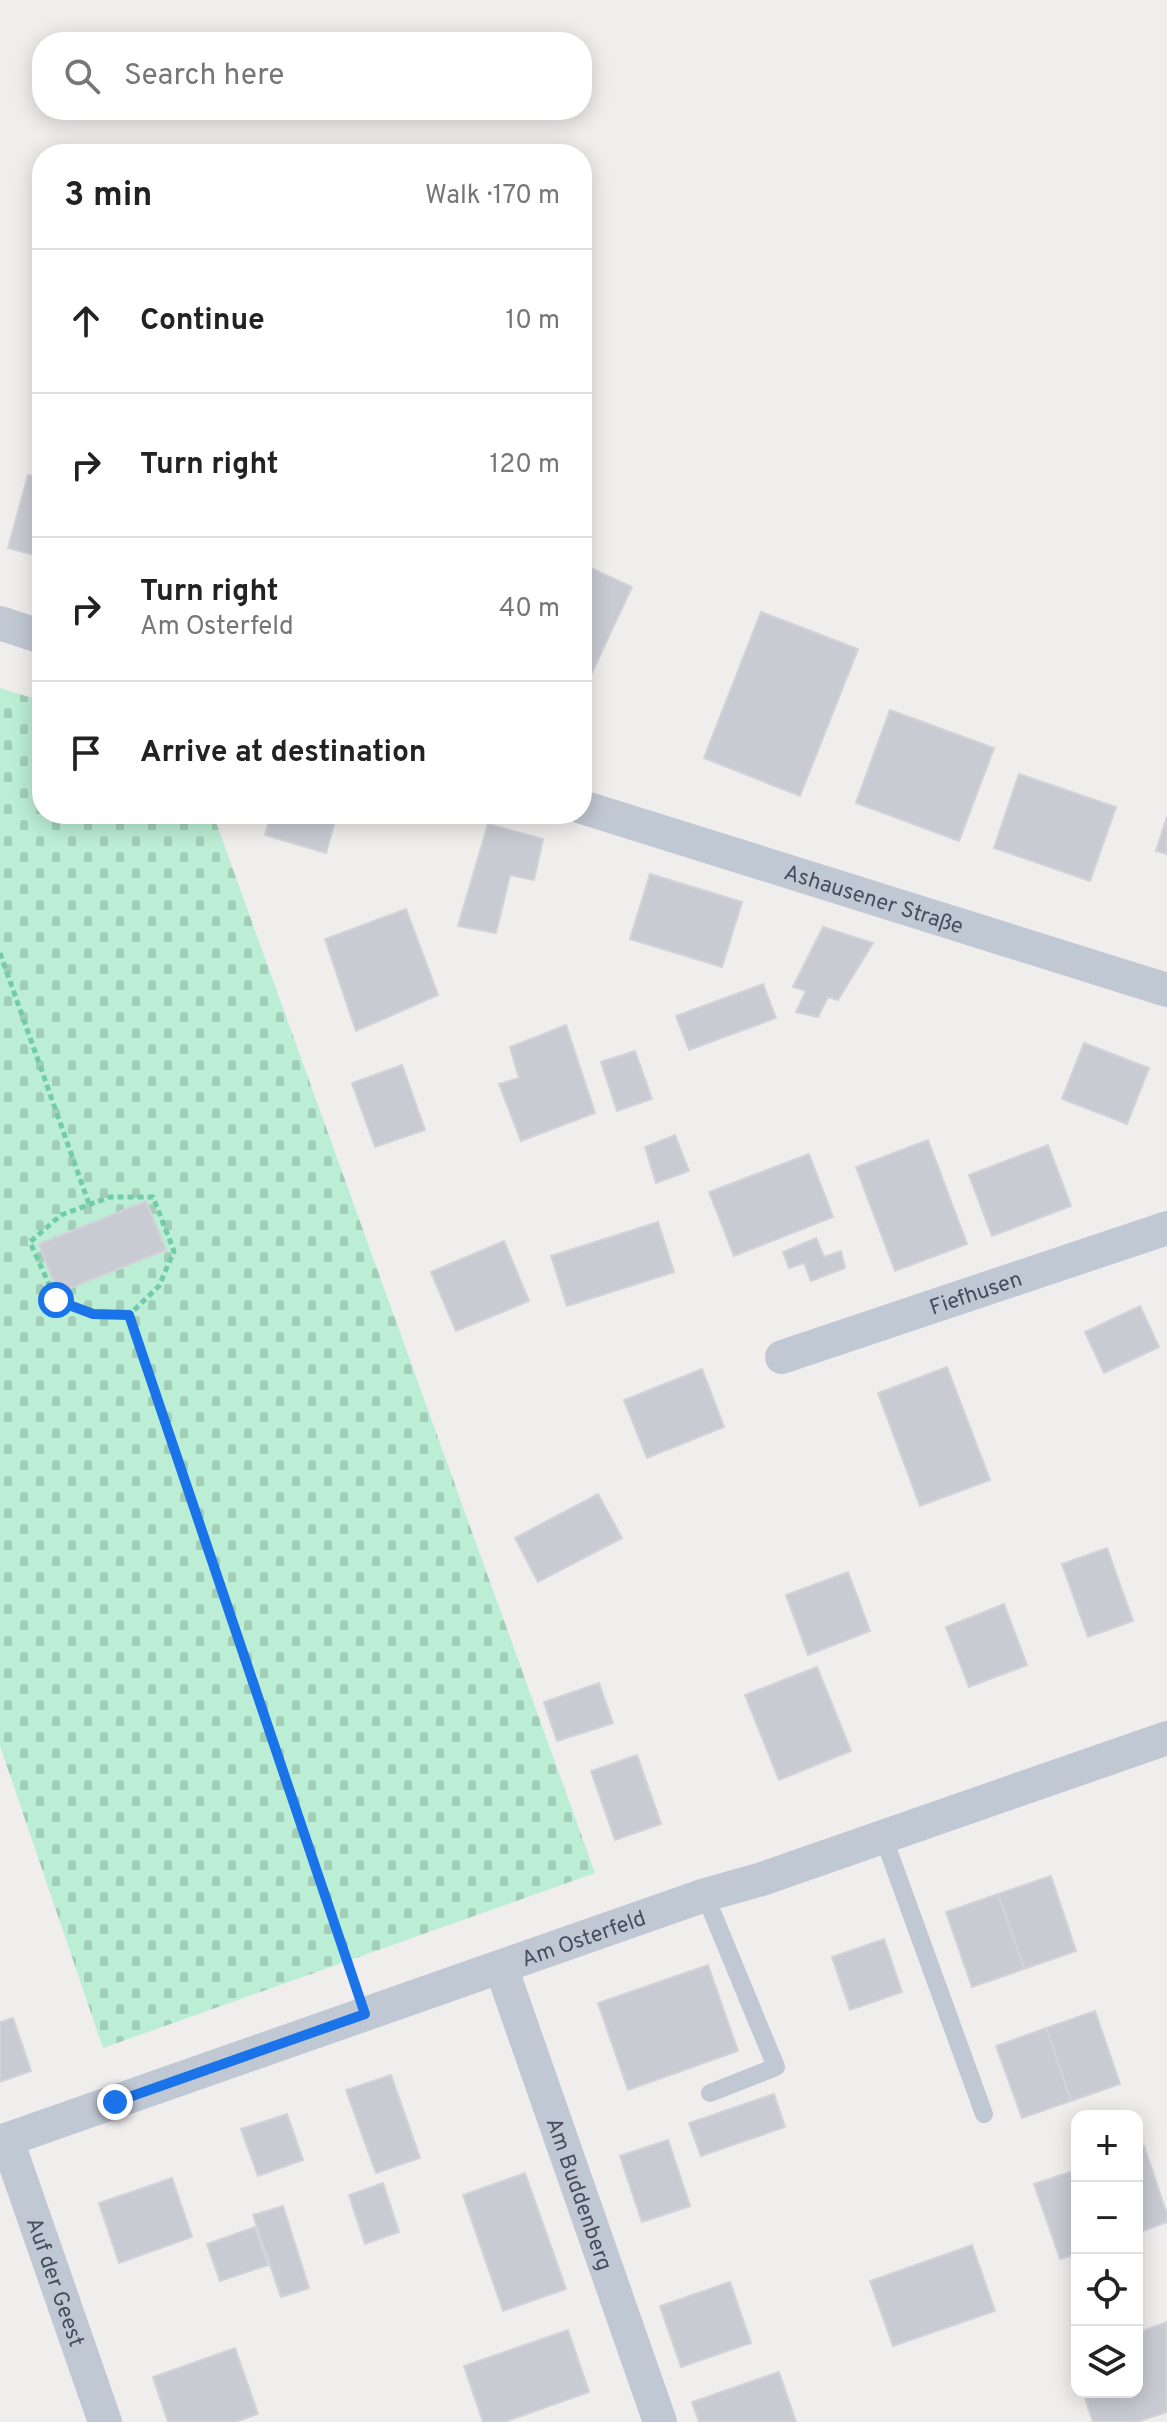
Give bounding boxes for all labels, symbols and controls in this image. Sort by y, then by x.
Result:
search box [32,32,592,120]
icon: search [60,54,104,98]
text: Search here [124,58,284,95]
text: 3 min [64,175,152,218]
text: Walk · 170 m [425,180,560,213]
icon: ahead [64,299,108,343]
text: Continue [140,303,265,340]
text: 10 m [505,305,560,338]
icon: right [64,443,108,487]
text: Turn right [140,447,278,484]
text: 120 m [490,449,560,482]
text: Turn right [140,574,278,611]
icon: right [64,587,108,631]
text: 40 m [499,593,560,626]
text: Am Osterfeld [140,611,294,644]
icon: arrive [64,731,108,775]
text: Arrive at destination [140,735,426,772]
street label: Ashausener Straße [780,860,966,941]
street label: Fiefhusen [926,1267,1026,1323]
route start [38,1282,74,1318]
street label: Am Osterfeld [518,1906,650,1974]
route end [97,2084,133,2120]
map controls [1071,2110,1143,2398]
button: + [1071,2110,1143,2182]
street label: Am Buddenberg [539,2114,617,2274]
button: − [1071,2182,1143,2254]
street label: Auf der Geest [19,2214,89,2351]
button: locate [1071,2254,1143,2326]
button: layers [1071,2326,1143,2398]

